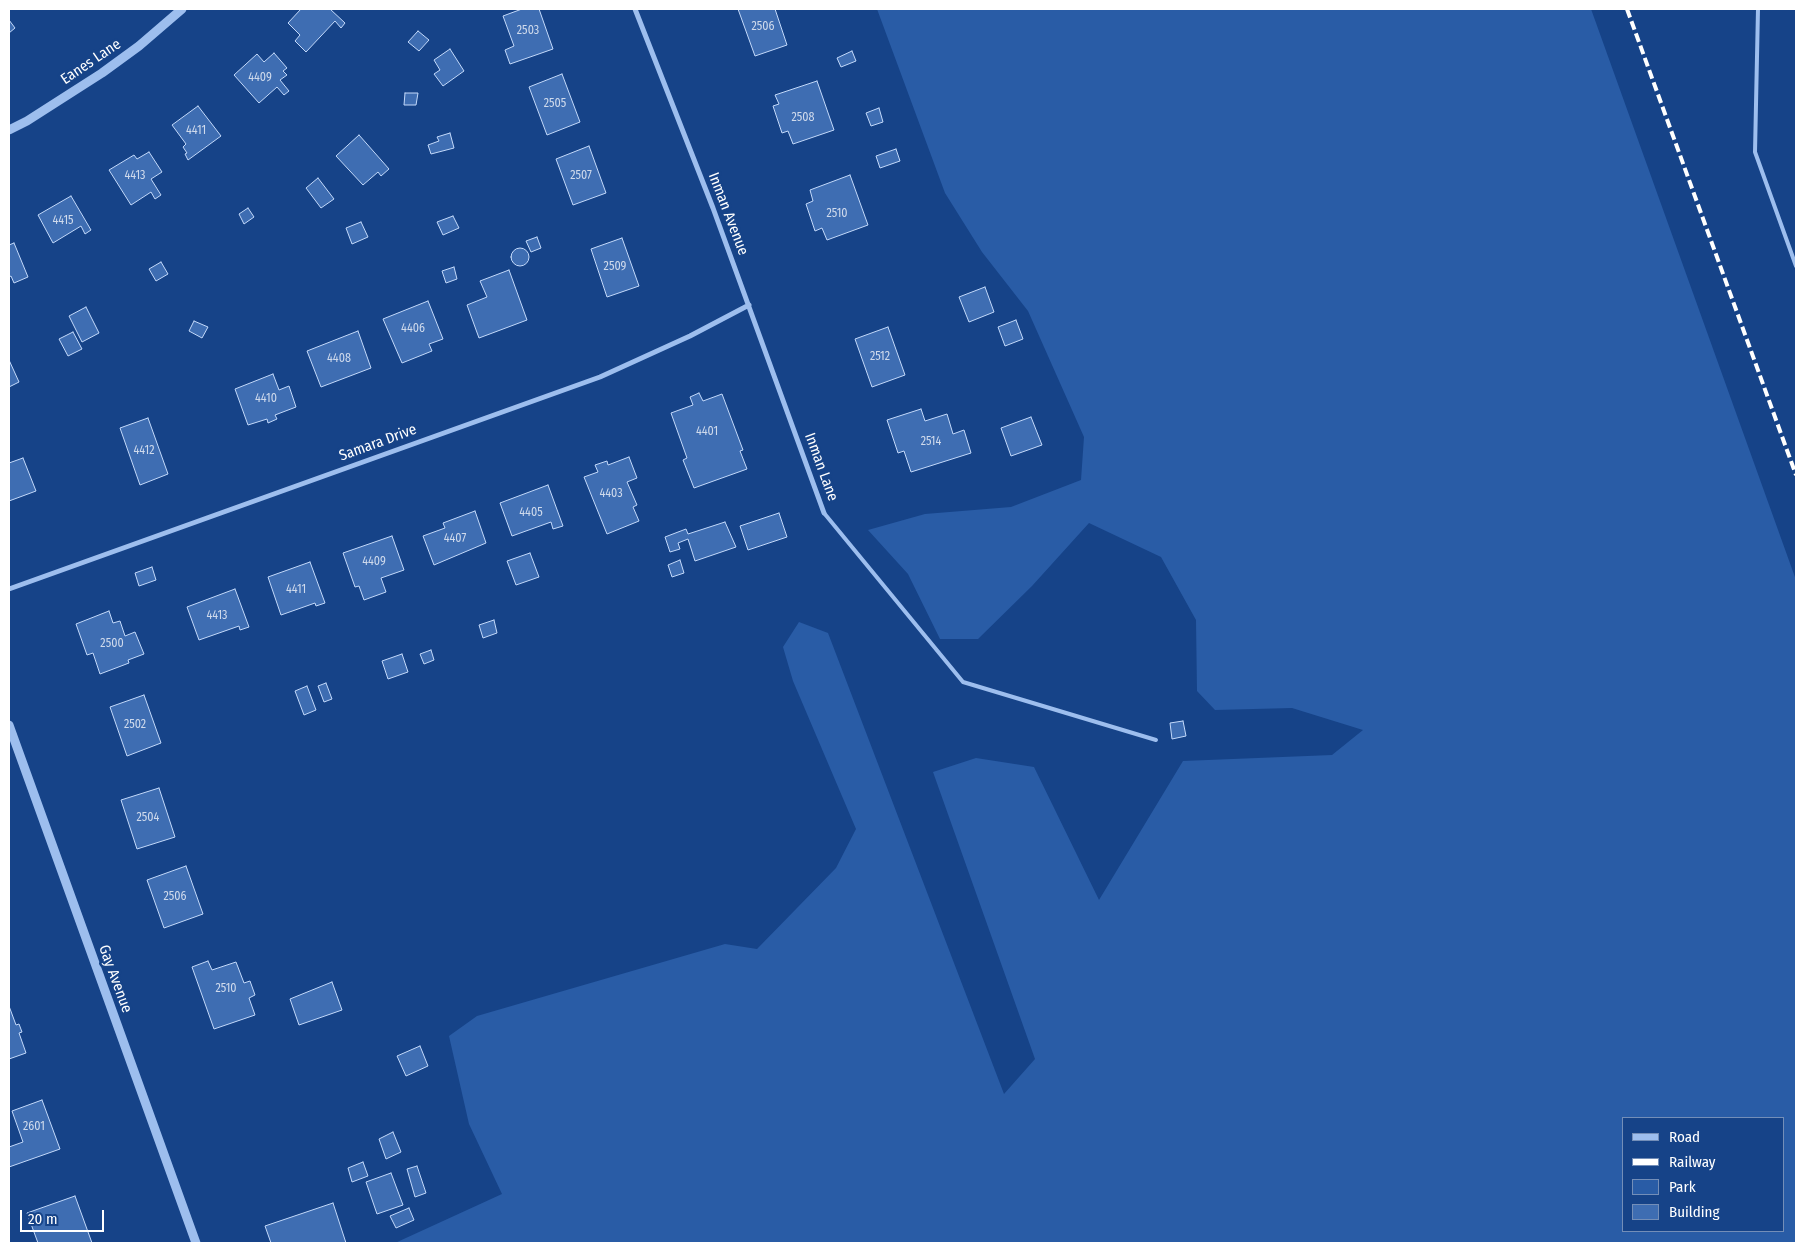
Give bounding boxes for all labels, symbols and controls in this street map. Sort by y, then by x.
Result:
house number: 2506 [751,20,775,34]
house number: 2503 [517,24,539,38]
street label: Eanes Lane [58,35,124,89]
house number: 4409 [248,71,272,85]
house number: 2505 [544,97,566,111]
house number: 2508 [791,111,815,125]
house number: 4411 [186,124,206,138]
house number: 4413 [124,169,146,183]
house number: 2507 [570,169,592,183]
street label: Inman Avenue [704,170,752,258]
house number: 2510 [826,207,848,221]
house number: 4415 [52,214,74,228]
house number: 2509 [604,260,626,274]
house number: 4406 [401,322,425,336]
house number: 2512 [870,350,890,364]
house number: 4408 [327,352,351,366]
house number: 4410 [255,392,277,406]
street label: Samara Drive [337,421,419,465]
house number: 4401 [696,425,718,439]
street label: Inman Lane [800,430,842,504]
house number: 2514 [921,435,941,449]
house number: 4412 [134,444,154,458]
house number: 4403 [599,487,623,501]
house number: 4405 [519,506,543,520]
house number: 4407 [444,532,466,546]
house number: 4409 [362,555,386,569]
house number: 4411 [286,583,306,597]
house number: 4413 [206,609,228,623]
house number: 2500 [100,637,124,651]
house number: 2502 [124,718,146,732]
house number: 2504 [137,811,159,825]
house number: 2506 [163,890,187,904]
street label: Gay Avenue [94,943,136,1015]
house number: 2510 [215,982,237,996]
legend [1622,1117,1785,1232]
house number: 2601 [23,1120,45,1134]
text: Road [1669,1128,1700,1146]
text: Railway [1669,1153,1716,1171]
text: Park [1669,1178,1696,1196]
scale bar [22,1200,106,1232]
text: Building [1669,1203,1720,1221]
text: 20 m [28,1210,58,1228]

